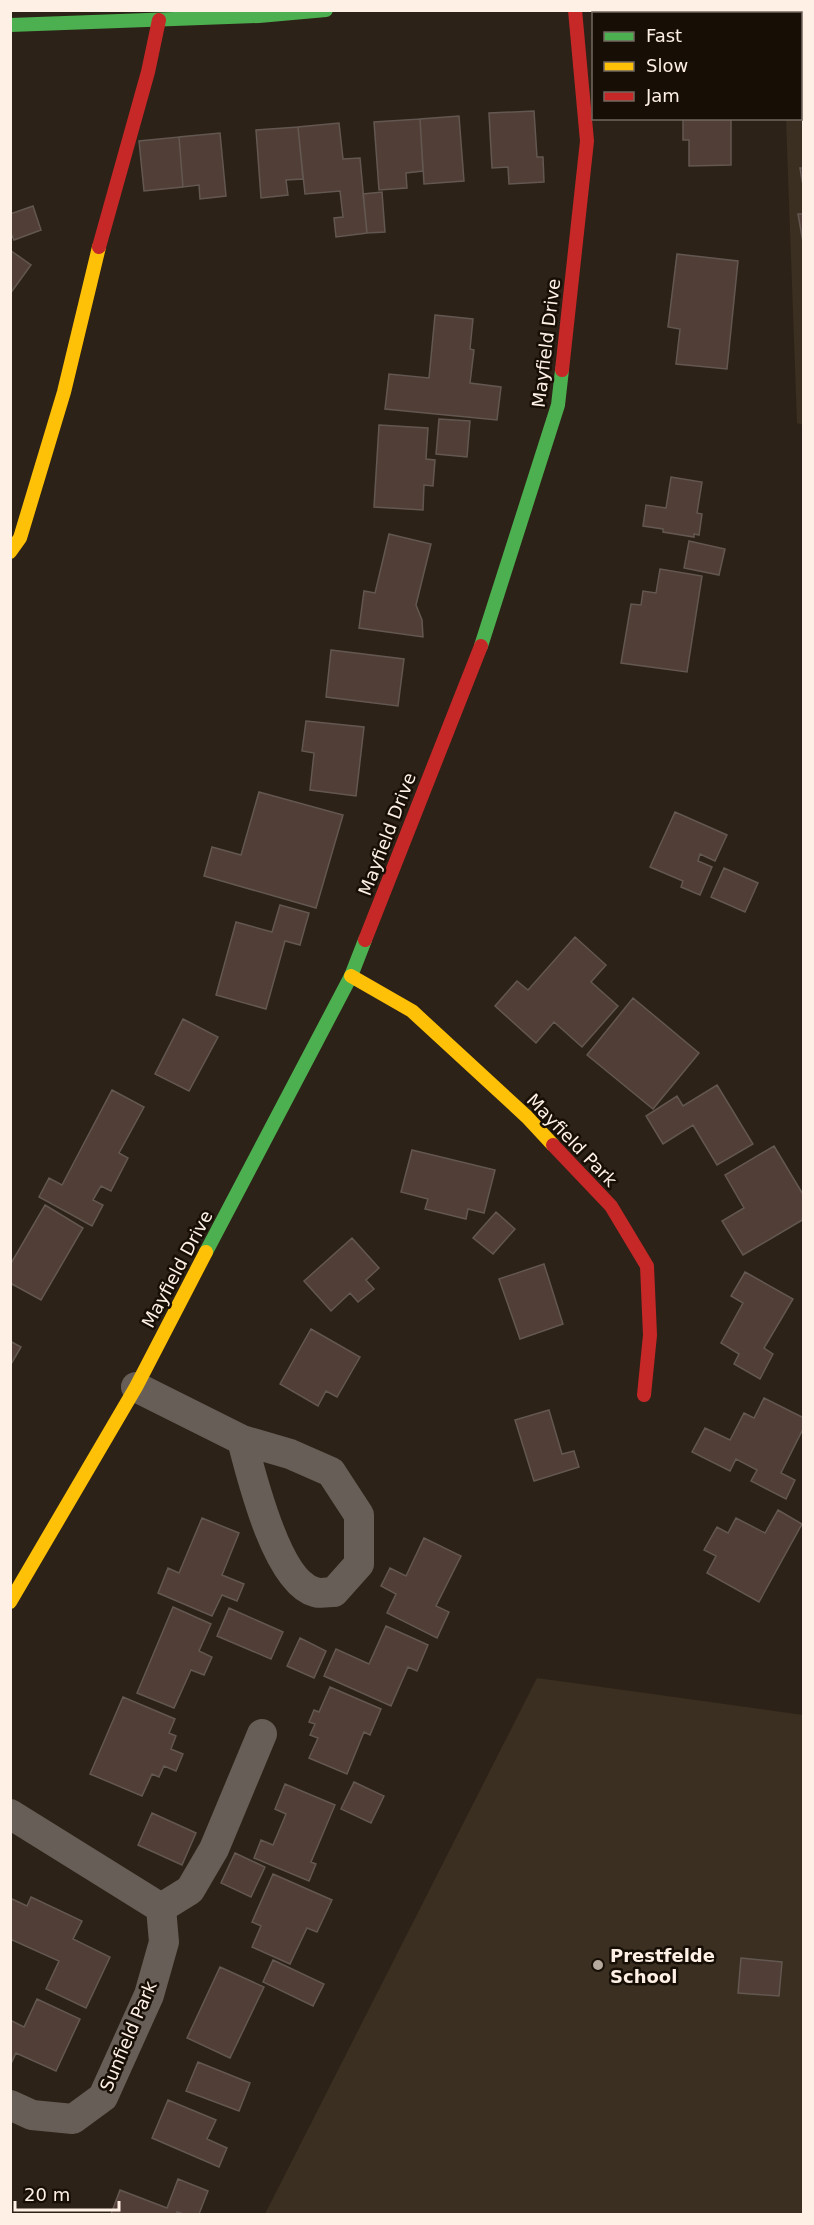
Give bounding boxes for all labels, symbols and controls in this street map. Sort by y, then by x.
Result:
legend [592,12,802,120]
text: Fast [646,25,682,46]
text: Slow [646,55,688,76]
text: Jam [645,85,680,106]
street label: Mayfield Drive [528,277,564,409]
street label: Mayfield Drive [354,770,420,898]
street label: Mayfield Park [523,1089,622,1191]
street label: Mayfield Drive [137,1207,217,1331]
place label: Prestfelde School [610,1945,715,1987]
marker: Prestfelde School [591,1958,605,1972]
street label: Sunfield Park [95,1977,161,2094]
scale bar [15,2174,118,2212]
text: 20 m [24,2184,70,2205]

